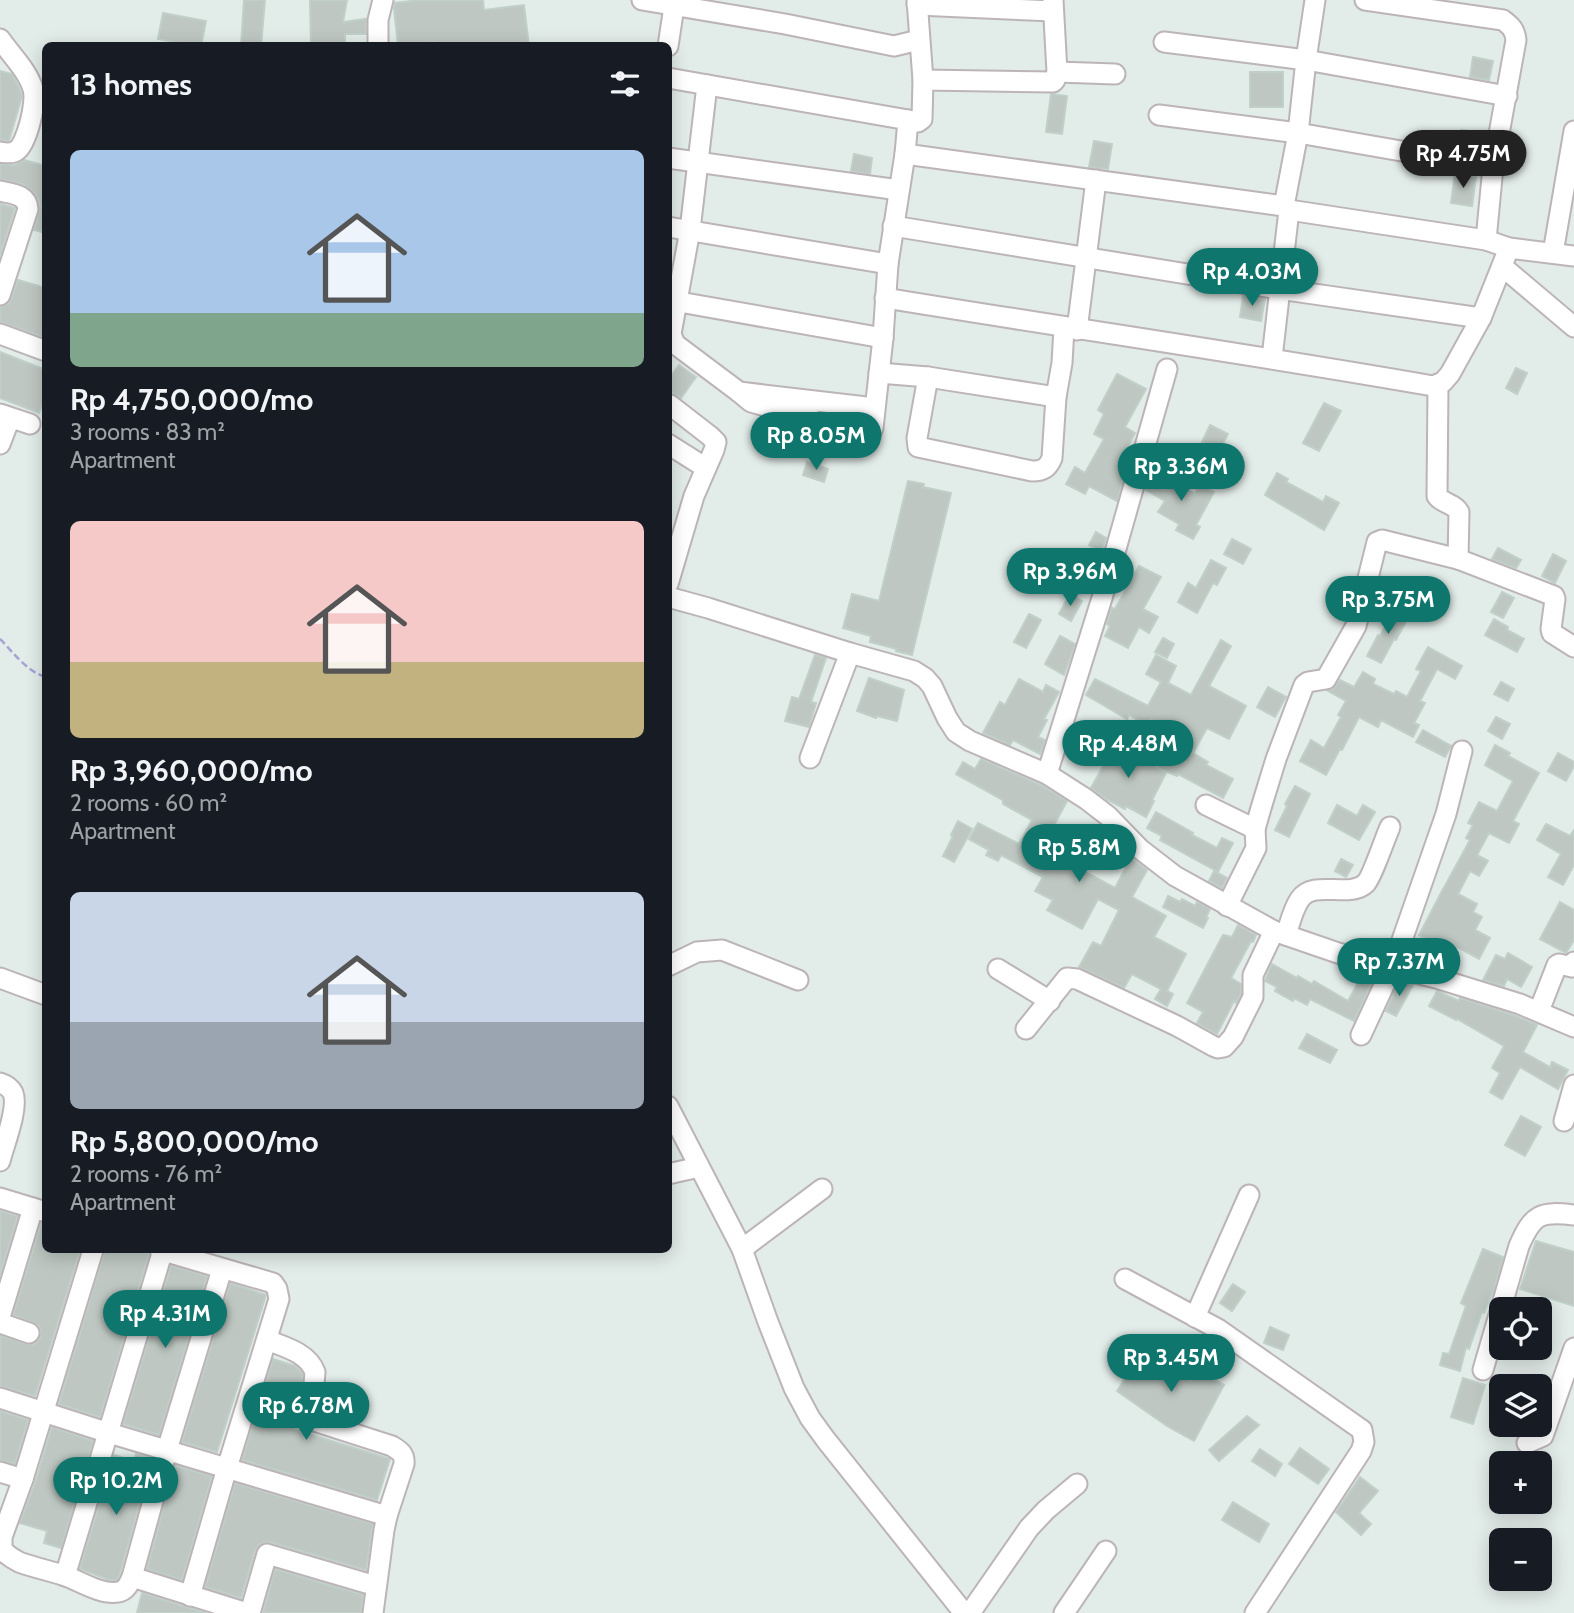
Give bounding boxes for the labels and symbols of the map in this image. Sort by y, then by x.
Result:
pin: Rp 4.75M [1391,130,1535,190]
pin: Rp 4.03M [1180,248,1324,308]
pin: Rp 8.05M [744,412,888,472]
pin: Rp 3.36M [1109,444,1253,503]
pin: Rp 3.96M [998,548,1142,608]
pin: Rp 3.75M [1316,576,1460,636]
pin: Rp 4.48M [1056,720,1200,780]
pin: Rp 5.8M [1014,824,1144,884]
pin: Rp 7.37M [1327,939,1471,998]
pin: Rp 4.31M [93,1290,237,1350]
pin: Rp 3.45M [1099,1334,1243,1394]
pin: Rp 6.78M [234,1382,378,1442]
pin: Rp 10.2M [44,1458,188,1517]

